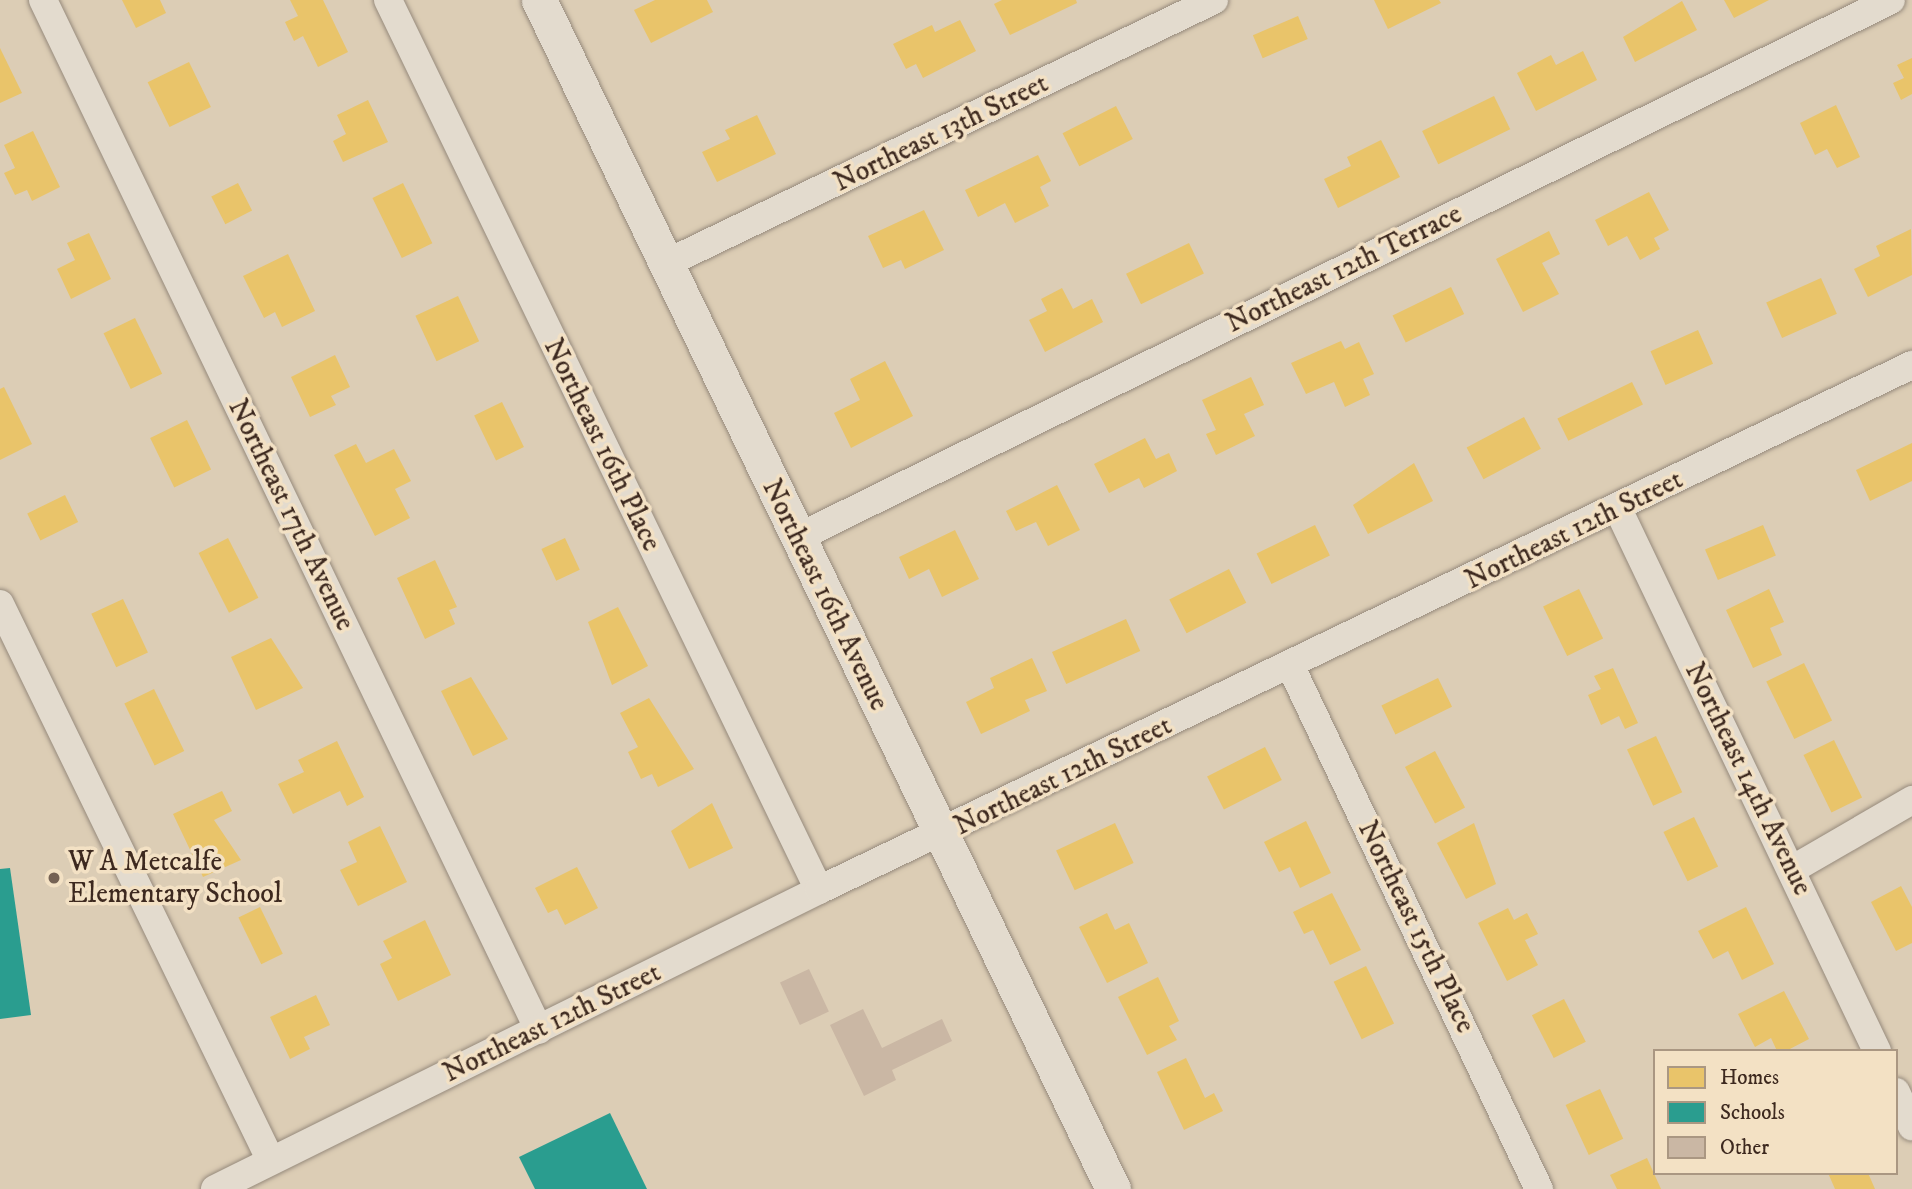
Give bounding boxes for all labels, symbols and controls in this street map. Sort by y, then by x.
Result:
street label: Northeast 13th Street [828,67,1054,199]
street label: Northeast 12th Terrace [1221,197,1467,341]
street label: Northeast 16th Place [536,333,668,557]
street label: Northeast 17th Avenue [220,394,362,636]
street label: Northeast 12th Street [1460,463,1688,597]
street label: Northeast 16th Avenue [754,474,896,716]
street label: Northeast 14th Avenue [1677,657,1819,901]
street label: Northeast 12th Street [949,709,1177,843]
street label: Northeast 15th Place [1350,816,1482,1038]
place label: W A Metcalfe Elementary School [68,845,282,911]
marker: W A Metcalfe Elementary School [46,870,62,886]
street label: Northeast 12th Street [438,956,666,1090]
legend [1653,1049,1898,1175]
text: Homes [1720,1065,1779,1091]
text: Schools [1720,1100,1785,1126]
text: Other [1720,1135,1769,1161]

